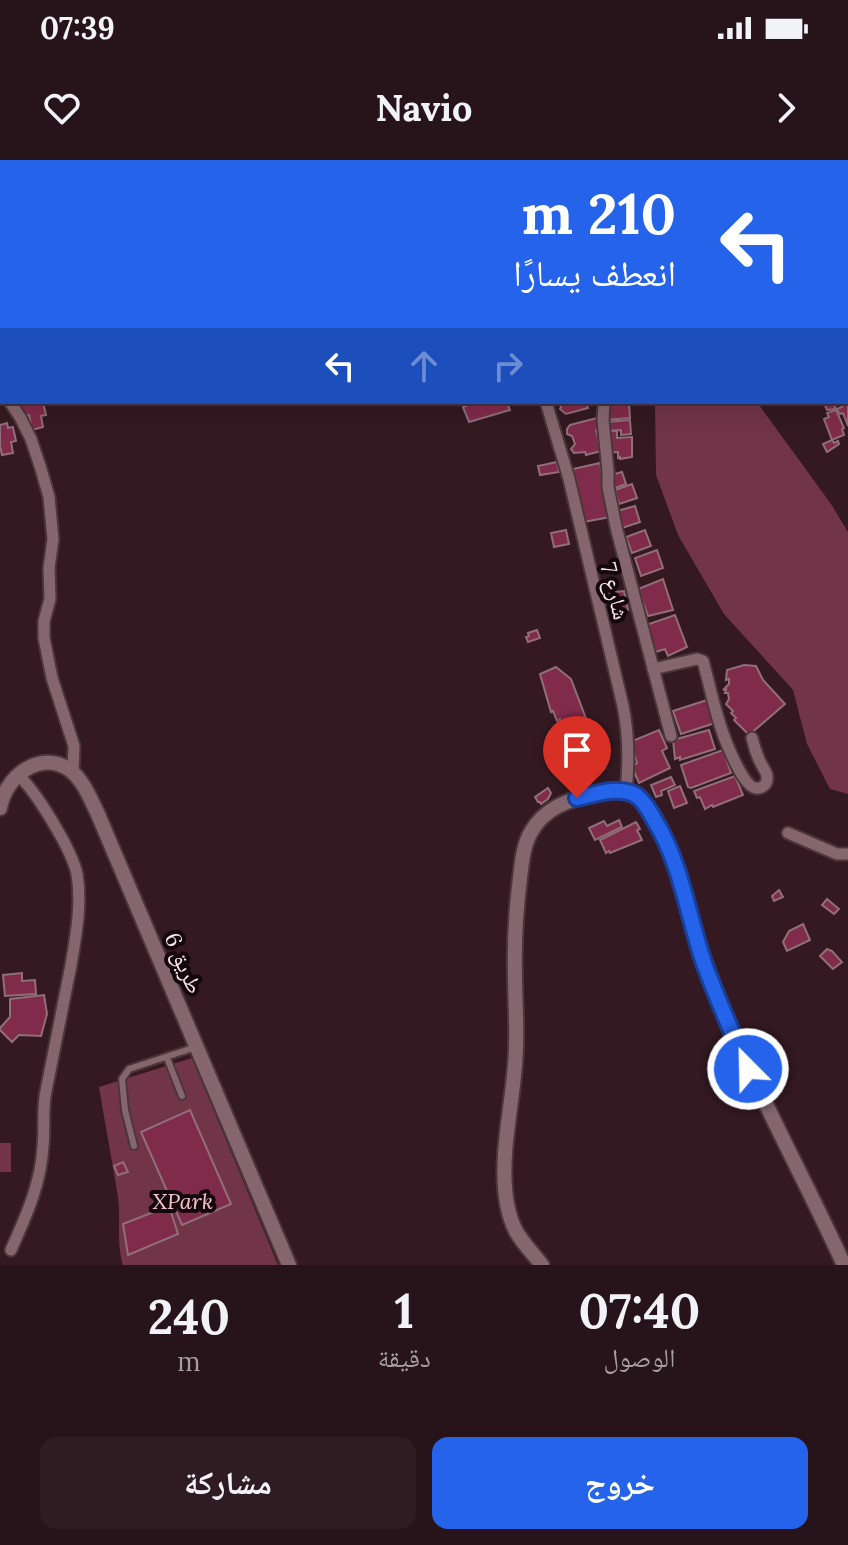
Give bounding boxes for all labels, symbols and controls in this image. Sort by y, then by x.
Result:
text: 07:39 [40,9,115,47]
text: Navio [376,85,472,131]
icon: heart [40,86,84,130]
icon: forward [764,86,808,130]
text: 210 m [522,178,676,249]
icon: left [704,192,808,296]
text: انعطف يسارًا [513,250,676,296]
icon: left [318,344,362,388]
icon: ahead [402,344,446,388]
icon: right [486,344,530,388]
street label: شارع 7 [594,560,636,622]
pin [543,716,611,798]
icon: arrive [555,728,599,772]
street label: طريق 6 [159,928,209,998]
position arrow [706,1027,790,1111]
park label: XPark [153,1187,213,1215]
text: 1 [395,1280,414,1341]
text: 07:40 [578,1280,700,1341]
text: 240 [148,1286,230,1347]
text: دقيقة [378,1341,431,1374]
text: الوصول [603,1341,675,1374]
text: m [177,1345,201,1378]
button: مشاركة [40,1437,416,1529]
button: خروج [432,1437,808,1529]

